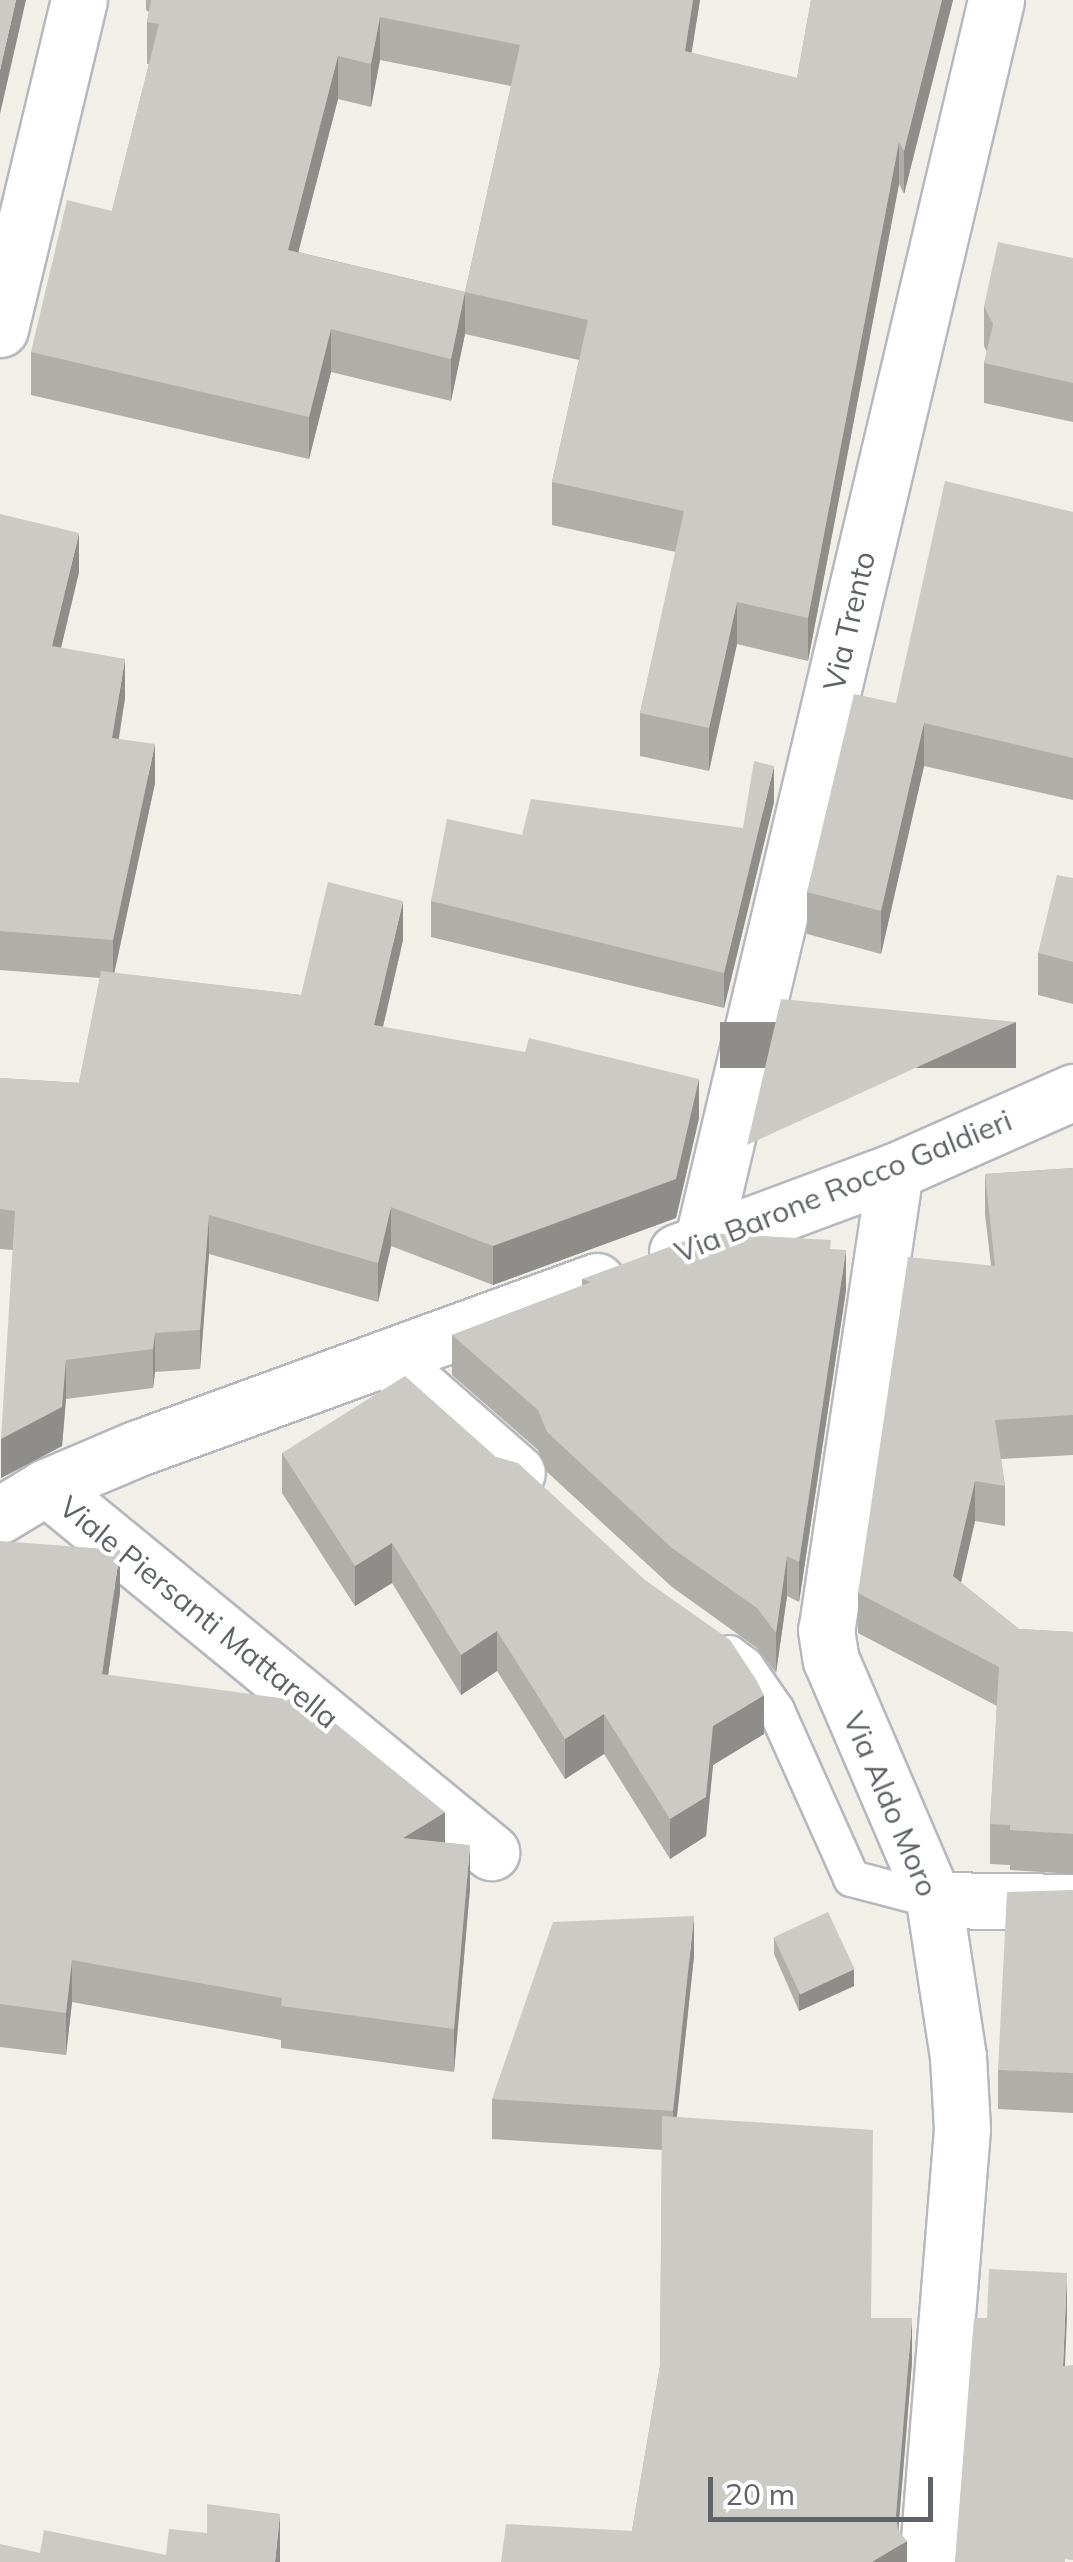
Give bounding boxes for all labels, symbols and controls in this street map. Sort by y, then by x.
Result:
street label: Via Trento [816,548,882,694]
street label: Via Barone Rocco Galdieri [669,1102,1017,1270]
street label: Viale Piersanti Mattarella [52,1488,346,1736]
street label: Via Aldo Moro [836,1706,946,1902]
scale bar [713,2457,938,2519]
text: 20 m [725,2475,795,2513]

